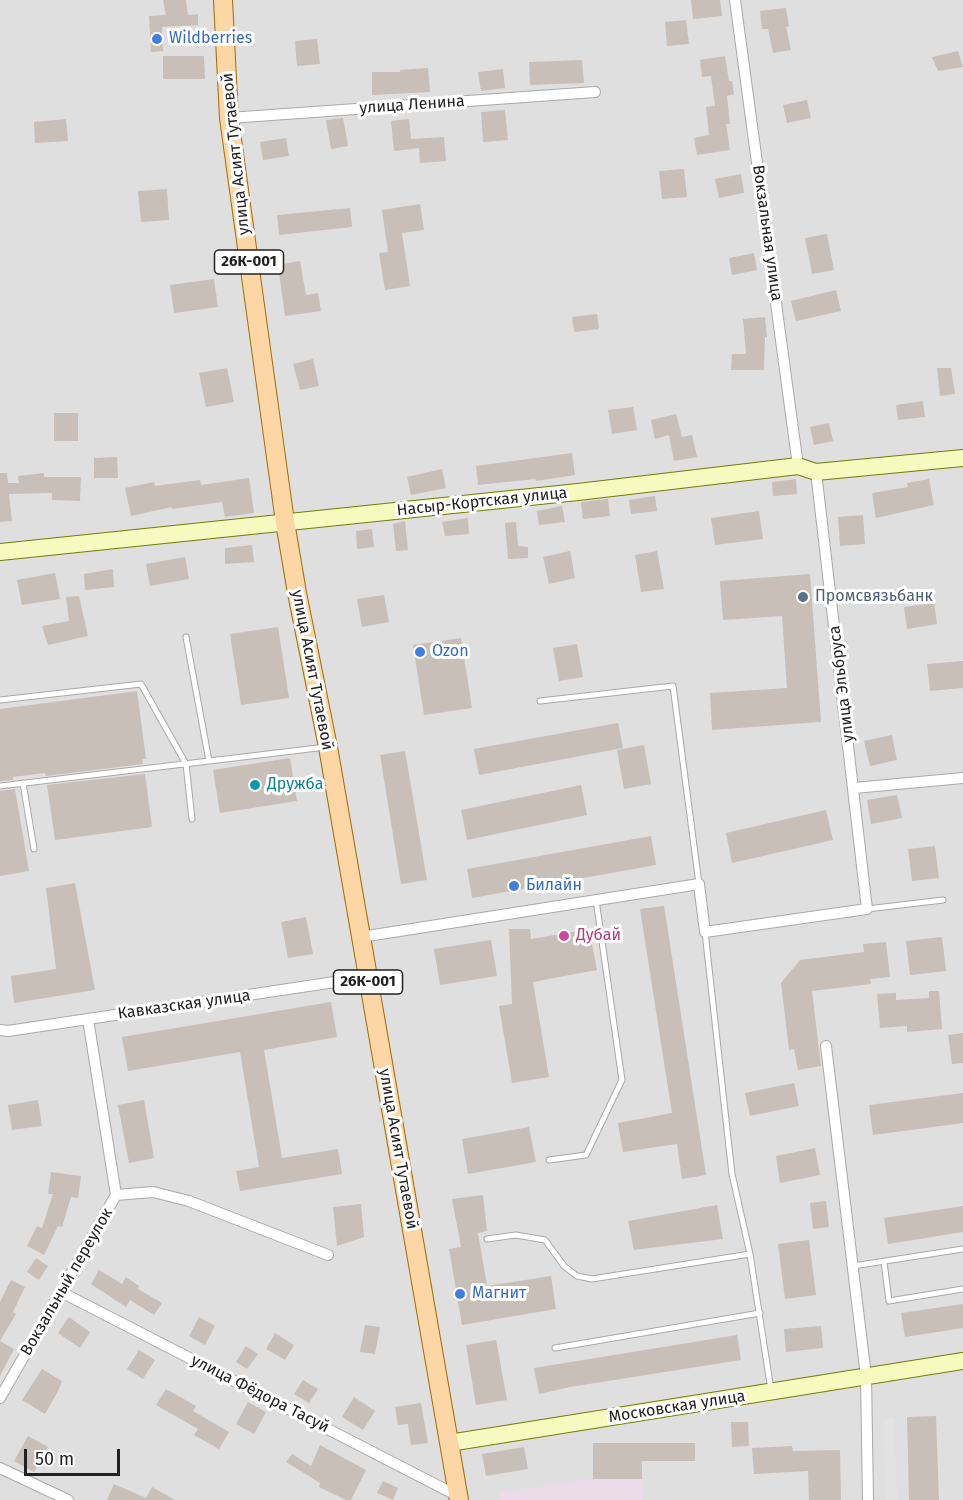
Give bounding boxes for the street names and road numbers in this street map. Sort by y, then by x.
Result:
street label: улица Асият Тутаевой [218,72,254,236]
street label: улица Ленина [359,92,465,118]
street label: Вокзальная улица [748,164,786,302]
road number: 26К-001 [214,250,284,274]
street label: Насыр-Кортская улица [396,483,568,521]
street label: улица Асият Тутаевой [287,588,337,752]
street label: улица Эльбруса [825,625,859,743]
road number: 26К-001 [334,970,403,994]
street label: Кавказская улица [116,986,252,1024]
street label: улица Асият Тутаевой [374,1067,422,1231]
street label: Вокзальный переулок [17,1205,117,1359]
street label: улица Фёдора Тасуй [188,1351,332,1437]
street label: Московская улица [607,1387,747,1427]

